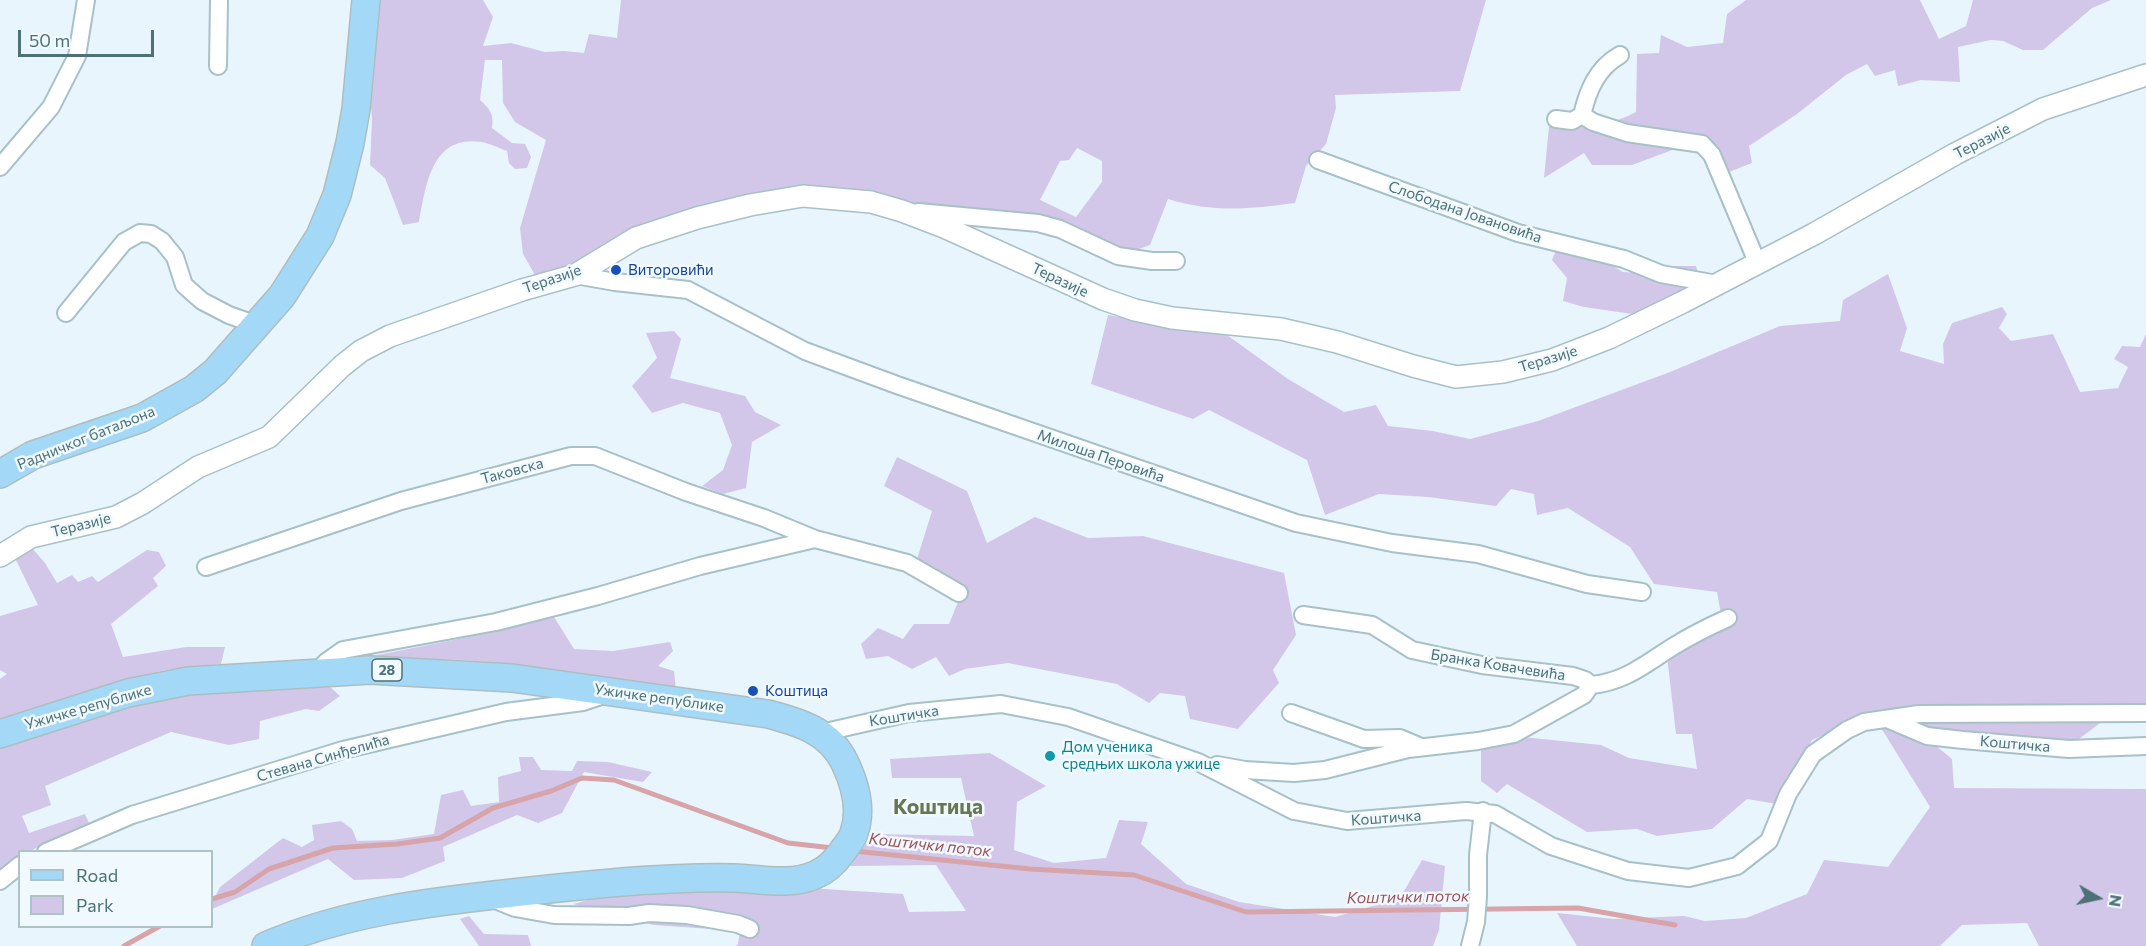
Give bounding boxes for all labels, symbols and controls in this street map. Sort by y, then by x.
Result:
scale bar [21,18,158,56]
text: 50 m [29,29,70,51]
street label: Теразије [1951,119,2013,163]
street label: Слободана Јовановића [1386,177,1544,247]
street label: Теразије [1029,259,1091,301]
street label: Теразије [520,261,584,297]
place label: Виторовићи [628,261,714,279]
marker: Виторовићи [609,263,623,277]
street label: Теразије [1516,342,1580,376]
street label: Радничког батаљона [15,402,157,474]
street label: Милоша Перовића [1035,426,1167,486]
street label: Таковска [479,454,545,488]
street label: Теразије [49,509,113,541]
street label: Бранка Ковачевића [1429,645,1567,685]
road number: 28 [372,659,402,681]
street label: Ужичке републике [23,680,153,734]
street label: Ужичке републике [593,680,725,716]
place label: Коштица [765,682,828,700]
marker: Коштица [746,684,760,698]
street label: Коштичка [868,702,940,730]
street label: Стевана Синђелића [255,730,391,786]
street label: Коштичка [1979,732,2051,756]
place label: Дом ученика средњих школа ужице [1062,738,1220,773]
marker: Дом ученика средњих школа ужице [1043,749,1057,763]
district label: Коштица [893,794,983,820]
street label: Коштичка [1350,807,1422,829]
water label: Коштички поток [868,829,992,861]
legend [18,850,213,928]
text: Road [76,864,118,886]
north arrow [2068,868,2128,928]
water label: Коштички поток [1346,886,1470,908]
text: N [2106,893,2127,908]
text: Park [76,894,114,916]

